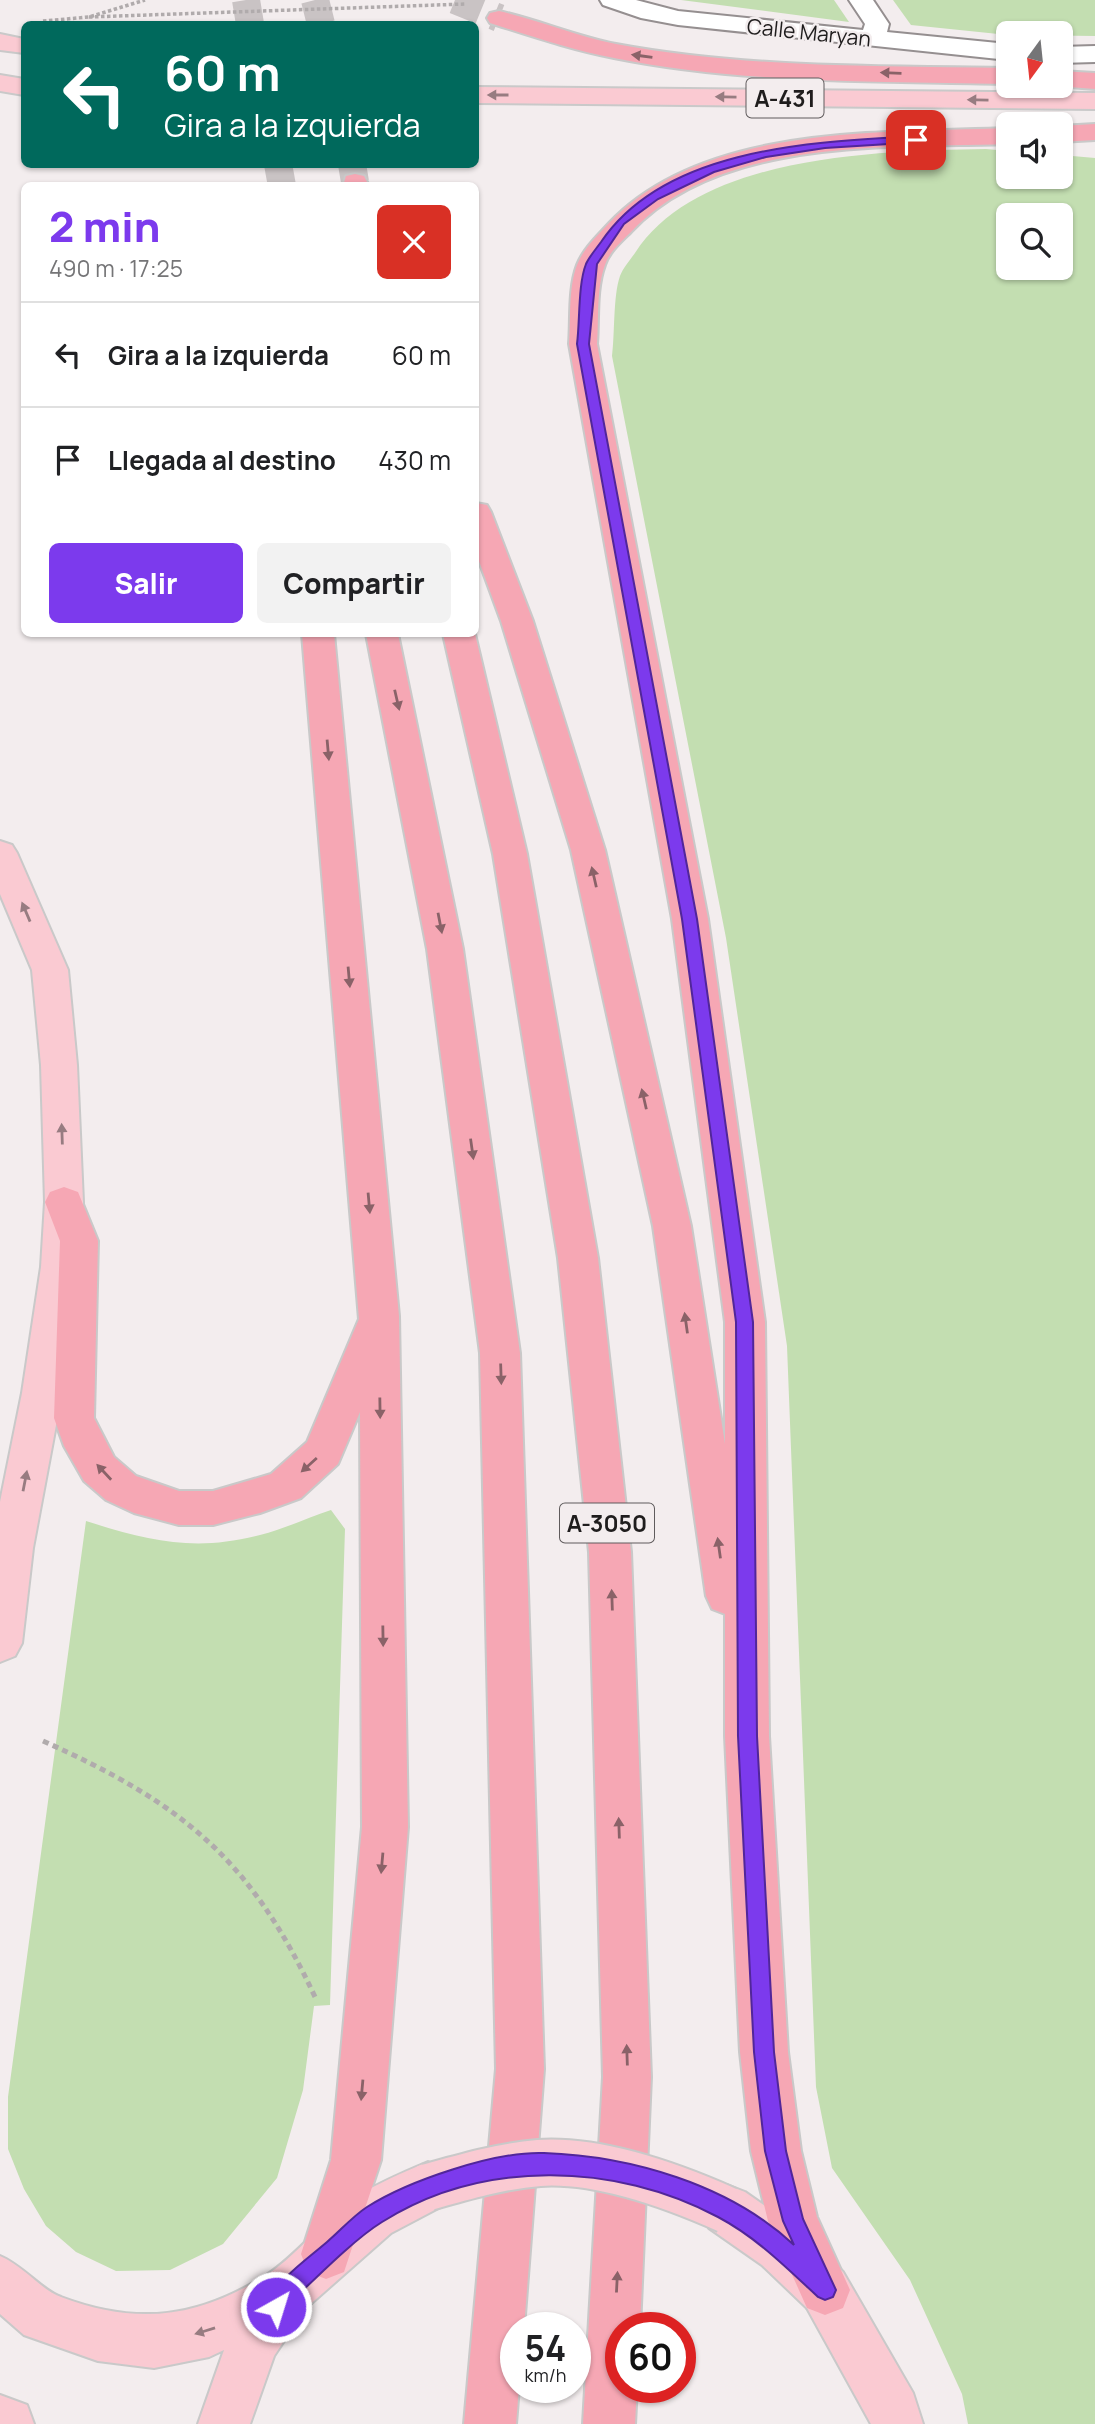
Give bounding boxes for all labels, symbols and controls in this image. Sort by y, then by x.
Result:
street label: Calle Maryan [746,12,872,52]
north arrow [996,21,1073,98]
map controls [996,21,1073,280]
text: 60 m [164,39,281,106]
icon: left [49,49,140,140]
one-way arrow [631,50,653,61]
one-way arrow [880,67,902,78]
road number: A-431 [746,78,824,118]
one-way arrow [487,90,509,101]
one-way arrow [715,91,737,103]
one-way arrow [967,94,989,106]
text: Gira a la izquierda [164,103,420,147]
pin [886,110,946,170]
button: sound [996,112,1073,189]
icon: arrive [897,121,935,159]
text: 2 min [49,197,160,255]
button: search [996,203,1073,280]
button: close [377,205,451,279]
text: 490 m · 17:25 [49,252,183,284]
icon: left [49,336,87,374]
text: Gira a la izquierda [108,337,329,373]
text: 60 m [392,337,451,373]
icon: arrive [49,441,87,479]
text: Llegada al destino [108,442,336,478]
text: 430 m [378,442,451,478]
button: Salir [49,543,243,623]
button: Compartir [257,543,451,623]
one-way arrow [392,689,403,711]
one-way arrow [323,739,334,761]
one-way arrow [588,866,599,888]
one-way arrow [20,902,32,922]
one-way arrow [435,912,446,934]
one-way arrow [343,966,354,988]
one-way arrow [638,1088,649,1110]
one-way arrow [57,1123,68,1145]
one-way arrow [467,1138,478,1160]
one-way arrow [364,1193,375,1215]
one-way arrow [680,1311,691,1333]
one-way arrow [495,1364,506,1386]
one-way arrow [374,1398,386,1420]
one-way arrow [301,1456,318,1472]
one-way arrow [96,1463,112,1481]
one-way arrow [20,1470,31,1492]
road number: A-3050 [560,1504,654,1542]
one-way arrow [714,1536,725,1558]
one-way arrow [606,1589,617,1611]
one-way arrow [377,1625,389,1647]
one-way arrow [614,1817,625,1839]
one-way arrow [376,1852,387,1874]
one-way arrow [621,2044,632,2066]
one-way arrow [356,2079,367,2101]
position arrow [239,2270,313,2344]
one-way arrow [611,2271,622,2293]
speed limit sign: 60 [605,2312,696,2403]
text: 54 [525,2324,566,2372]
one-way arrow [194,2326,215,2336]
text: km/h [525,2363,566,2387]

